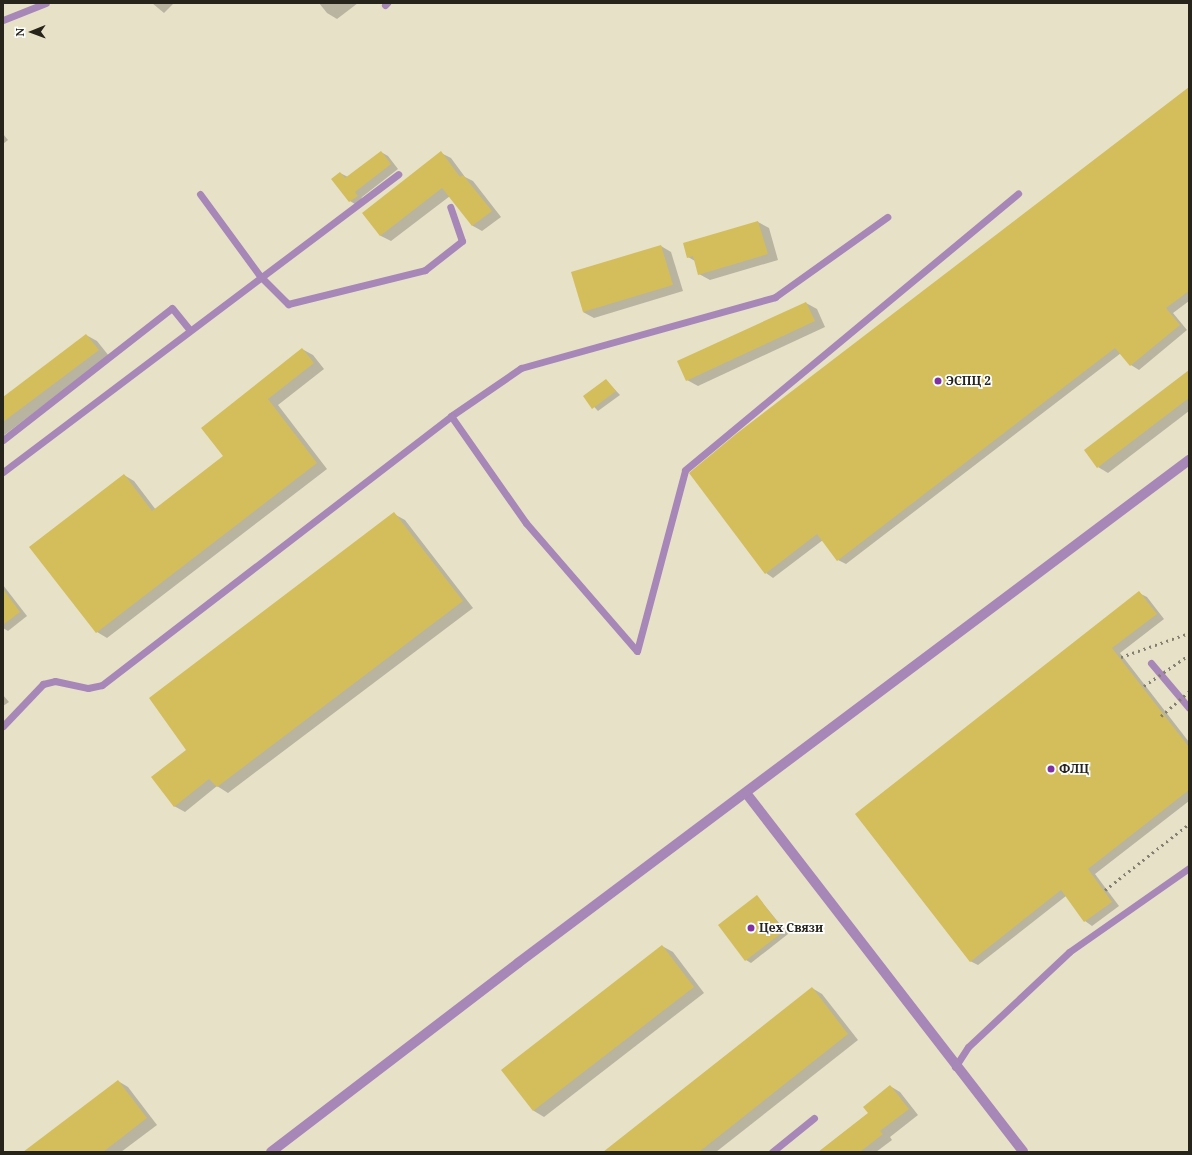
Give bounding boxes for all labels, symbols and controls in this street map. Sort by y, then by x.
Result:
north arrow [12,12,52,52]
text: N [12,28,27,37]
place label: ЭСПЦ 2 [946,374,991,388]
marker: ЭСПЦ 2 [933,376,943,386]
place label: ФЛЦ [1059,762,1089,776]
marker: ФЛЦ [1046,764,1056,774]
place label: Цех Связи [759,921,823,935]
marker: Цех Связи [746,923,756,933]

